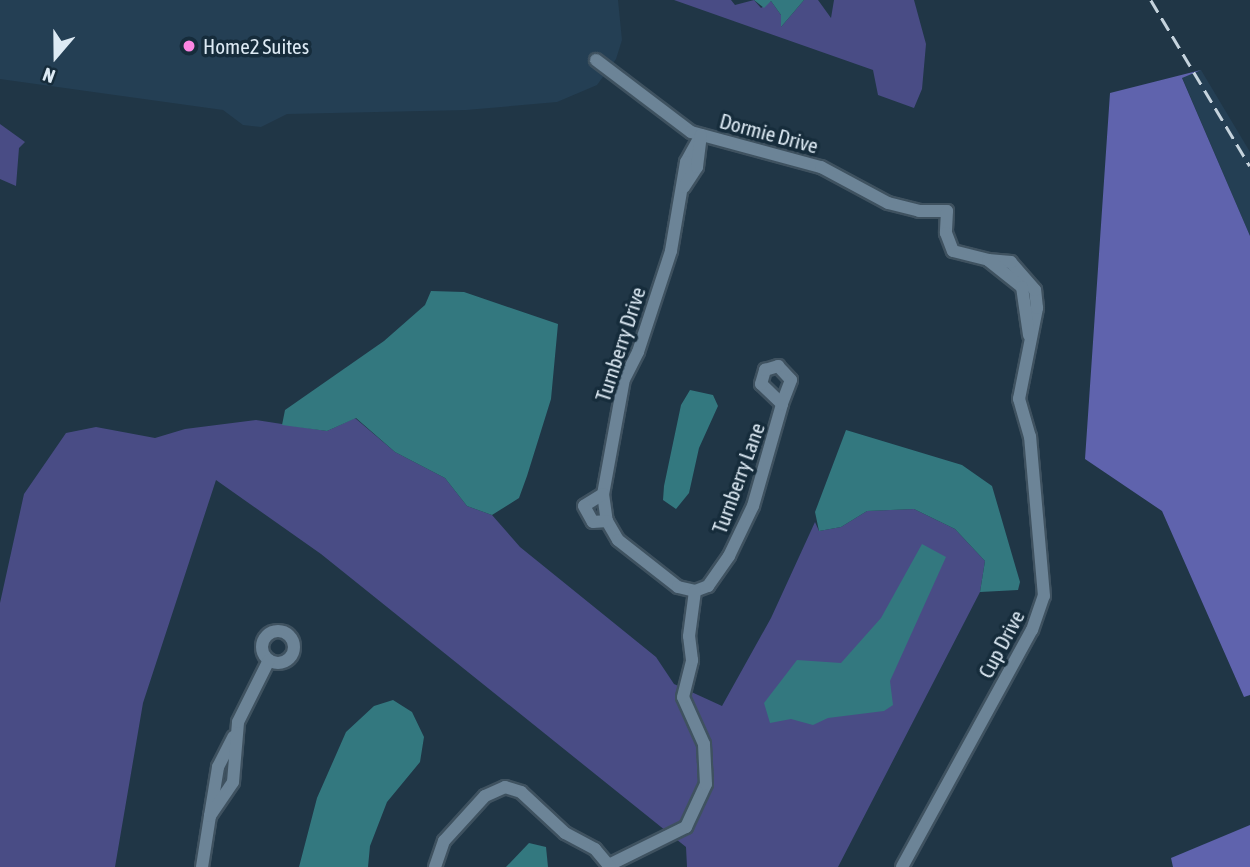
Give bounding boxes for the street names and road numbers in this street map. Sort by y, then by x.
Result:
street label: Dormie Drive [717,108,821,158]
street label: Turnberry Drive [590,284,650,404]
street label: Turnberry Lane [706,419,770,537]
street label: Cup Drive [973,606,1029,682]

